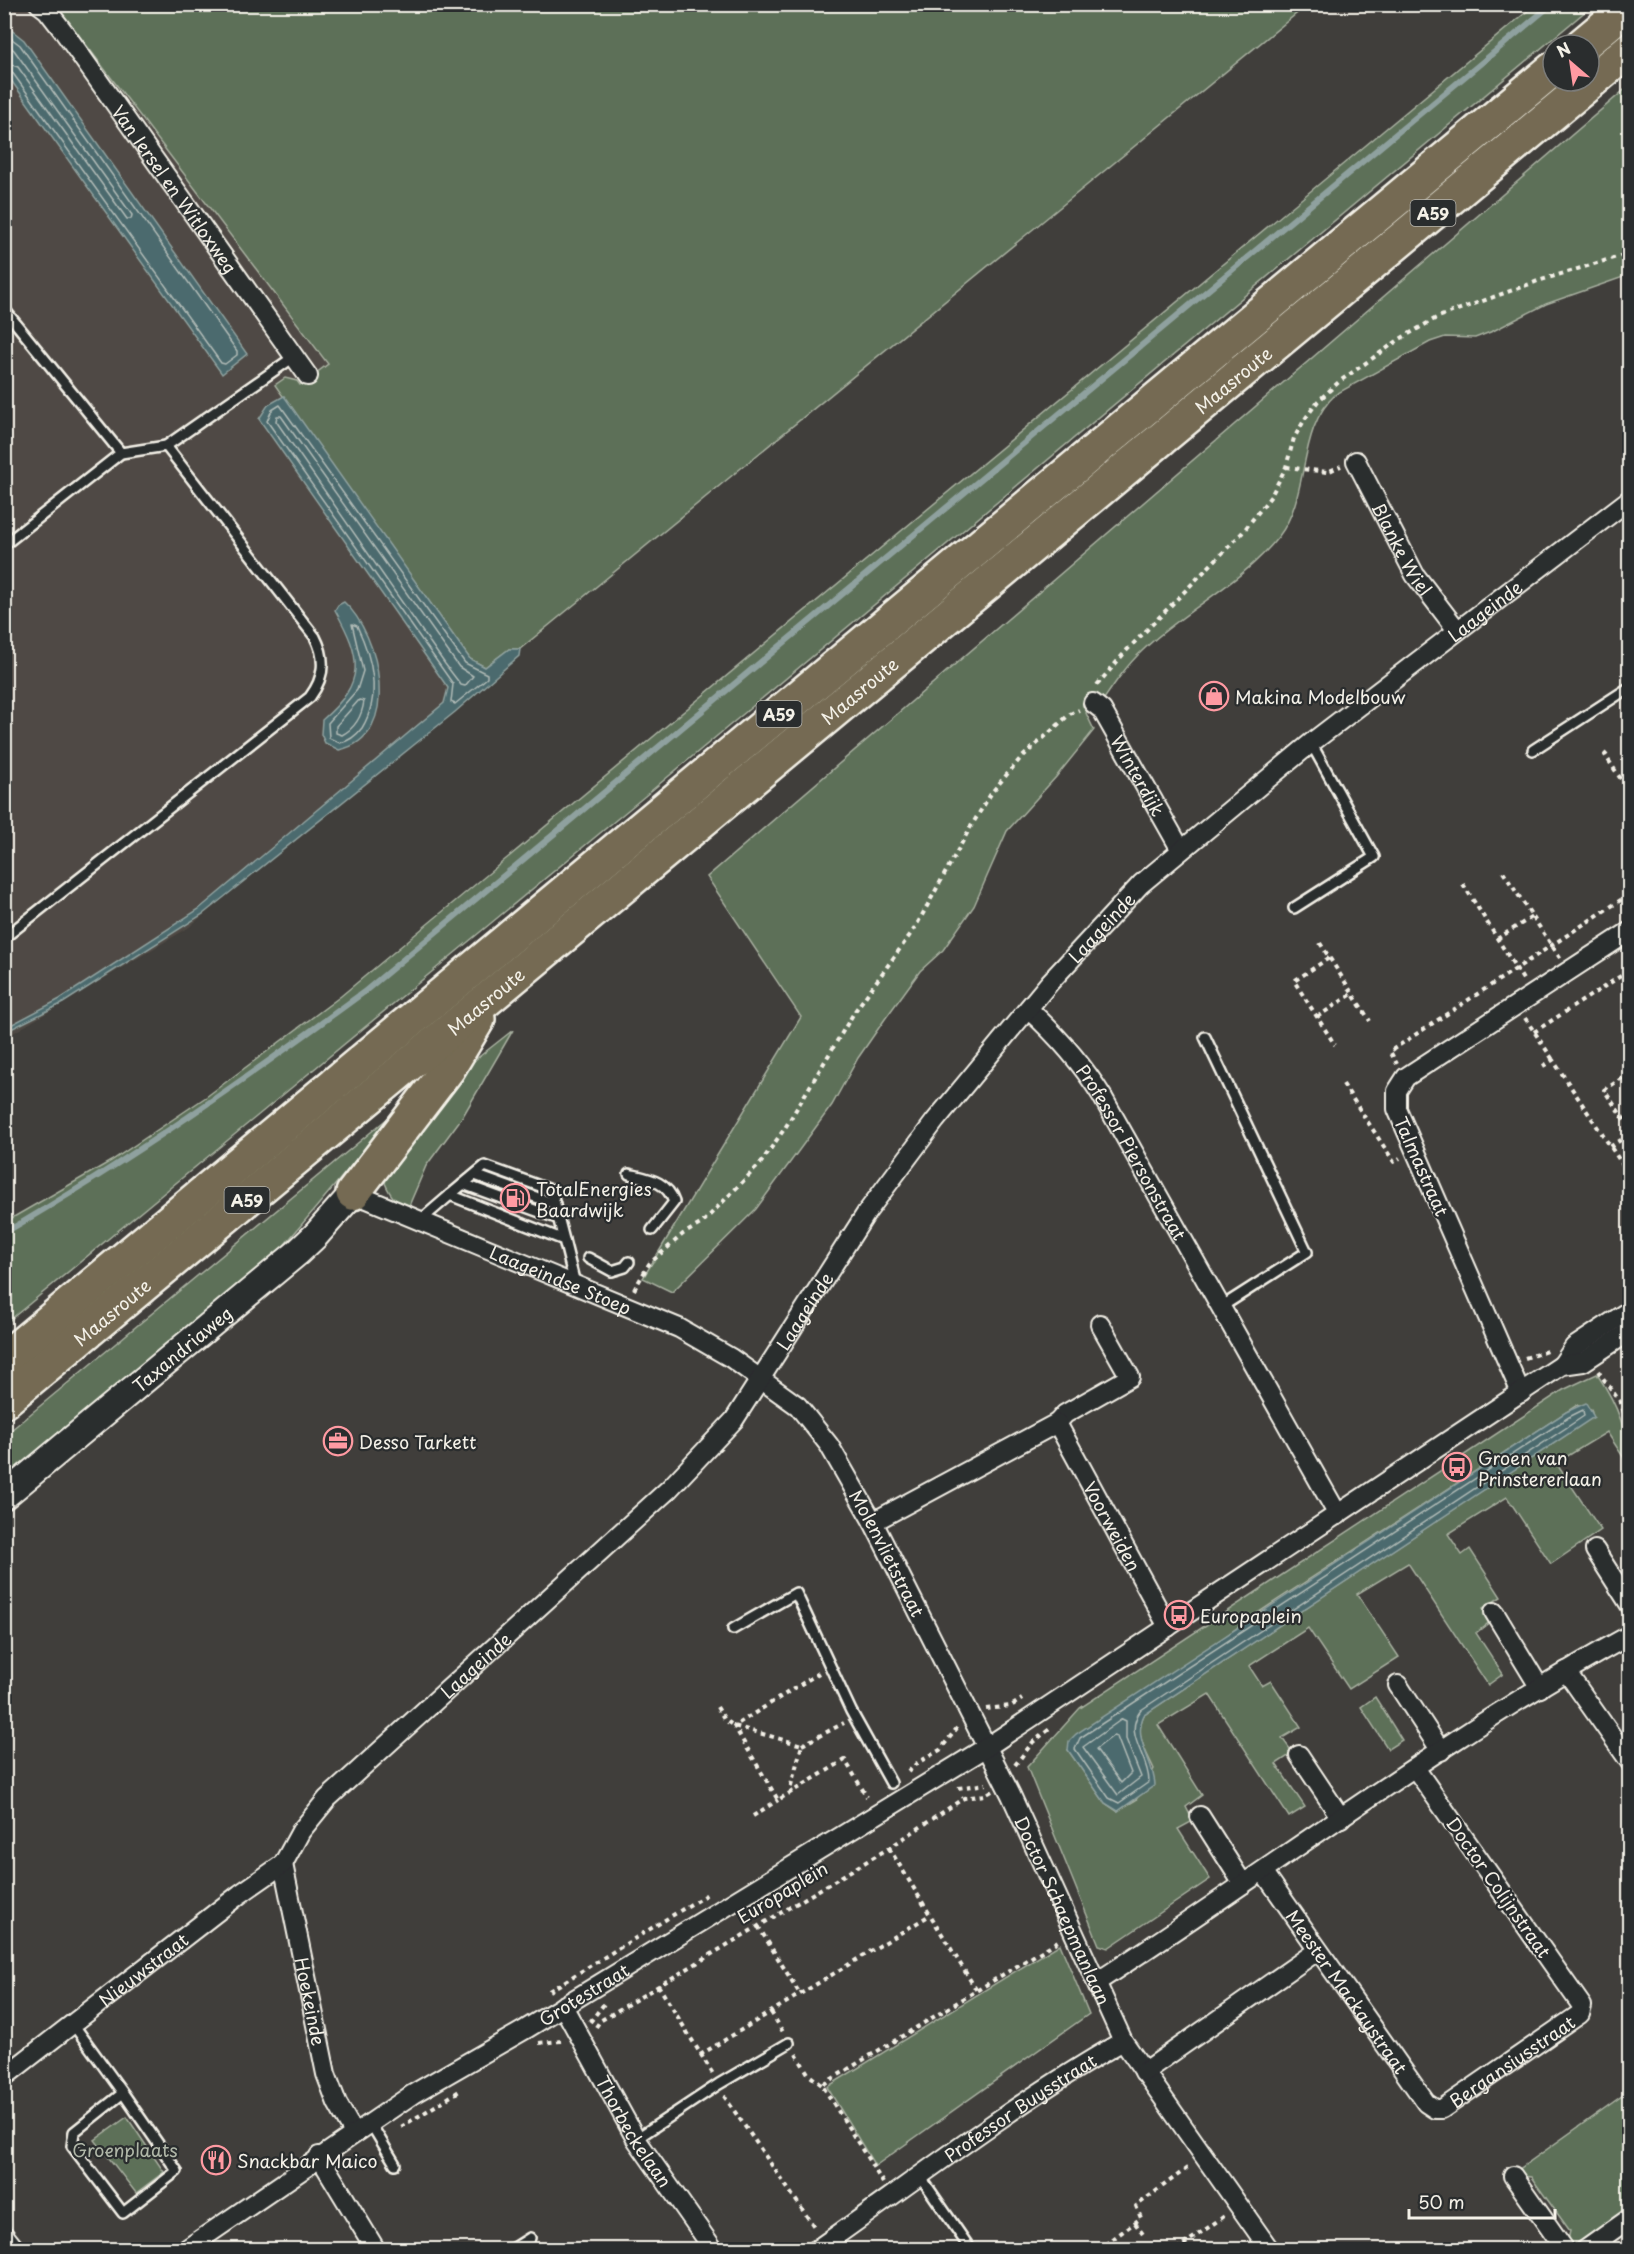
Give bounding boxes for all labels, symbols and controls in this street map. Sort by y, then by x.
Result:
north arrow [1541,33,1601,93]
text: N [1552,35,1575,63]
street label: Van Iersel en Witloxweg [106,99,244,279]
road number: A59 [1410,200,1456,226]
street label: Maasroute [1188,339,1277,420]
street label: Blanke Wiel [1366,497,1439,601]
street label: Laageinde [1441,573,1528,648]
street label: Maasroute [815,650,904,730]
shop icon: Makina Modelbouw [1198,680,1230,712]
place label: Makina Modelbouw [1235,683,1406,710]
road number: A59 [756,701,802,727]
street label: Winterdijk [1105,729,1172,821]
street label: Laageinde [1061,886,1141,968]
street label: Maasroute [441,960,530,1041]
street label: Professor Piersonstraat [1071,1058,1194,1245]
street label: Talmastraat [1388,1112,1456,1220]
place label: TotalEnergies Baardwijk [536,1175,652,1223]
fuel station icon: TotalEnergies Baardwijk [499,1182,531,1214]
road number: A59 [224,1187,270,1213]
street label: Laageindse Stoep [486,1238,636,1320]
street label: Laageinde [769,1266,839,1355]
street label: Maasroute [67,1271,156,1352]
street label: Taxandriaweg [126,1299,238,1398]
office icon: Desso Tarkett [322,1425,354,1457]
place label: Desso Tarkett [359,1428,476,1455]
place label: Groen van Prinstererlaan [1478,1444,1602,1492]
bus stop icon: Groen van Prinstererlaan [1441,1451,1473,1483]
street label: Voorweiden [1078,1476,1148,1576]
street label: Molenvlietstraat [843,1484,932,1621]
bus stop icon: Europaplein [1163,1599,1195,1631]
place label: Europaplein [1200,1602,1302,1629]
street label: Laageinde [434,1625,517,1704]
street label: Doctor Schaepmanlaan [1009,1811,1118,2009]
street label: Doctor Colijnstraat [1440,1811,1558,1963]
street label: Europaplein [731,1854,833,1930]
street label: Meester Mackaystraat [1280,1904,1415,2079]
street label: Nieuwstraat [93,1926,194,2013]
street label: Hoekeinde [289,1955,333,2048]
street label: Grotestraat [533,1956,634,2032]
street label: Bergansiusstraat [1443,2008,1580,2114]
street label: Professor Buysstraat [938,2046,1101,2168]
street label: Thorbeckelaan [590,2070,679,2192]
park label: Groenplaats [72,2136,178,2163]
restaurant icon: Snackbar Maico [200,2144,232,2176]
place label: Snackbar Maico [237,2147,377,2174]
scale bar [1409,2182,1554,2220]
text: 50 m [1418,2188,1465,2215]

